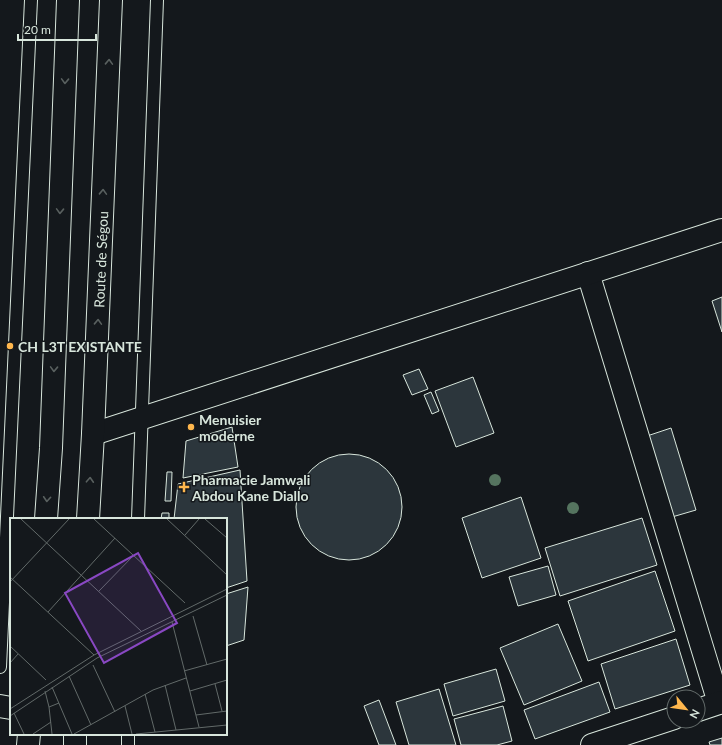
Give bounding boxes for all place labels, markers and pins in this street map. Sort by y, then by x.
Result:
place label: CH L3T EXISTANTE [18,338,142,355]
marker: CH L3T EXISTANTE [5,341,15,351]
place label: Menuisier moderne [199,411,262,444]
marker: Menuisier moderne [186,422,196,432]
place label: Pharmacie Jamwali Abdou Kane Diallo [191,471,310,504]
marker: Pharmacie Jamwali Abdou Kane Diallo [179,482,189,492]

